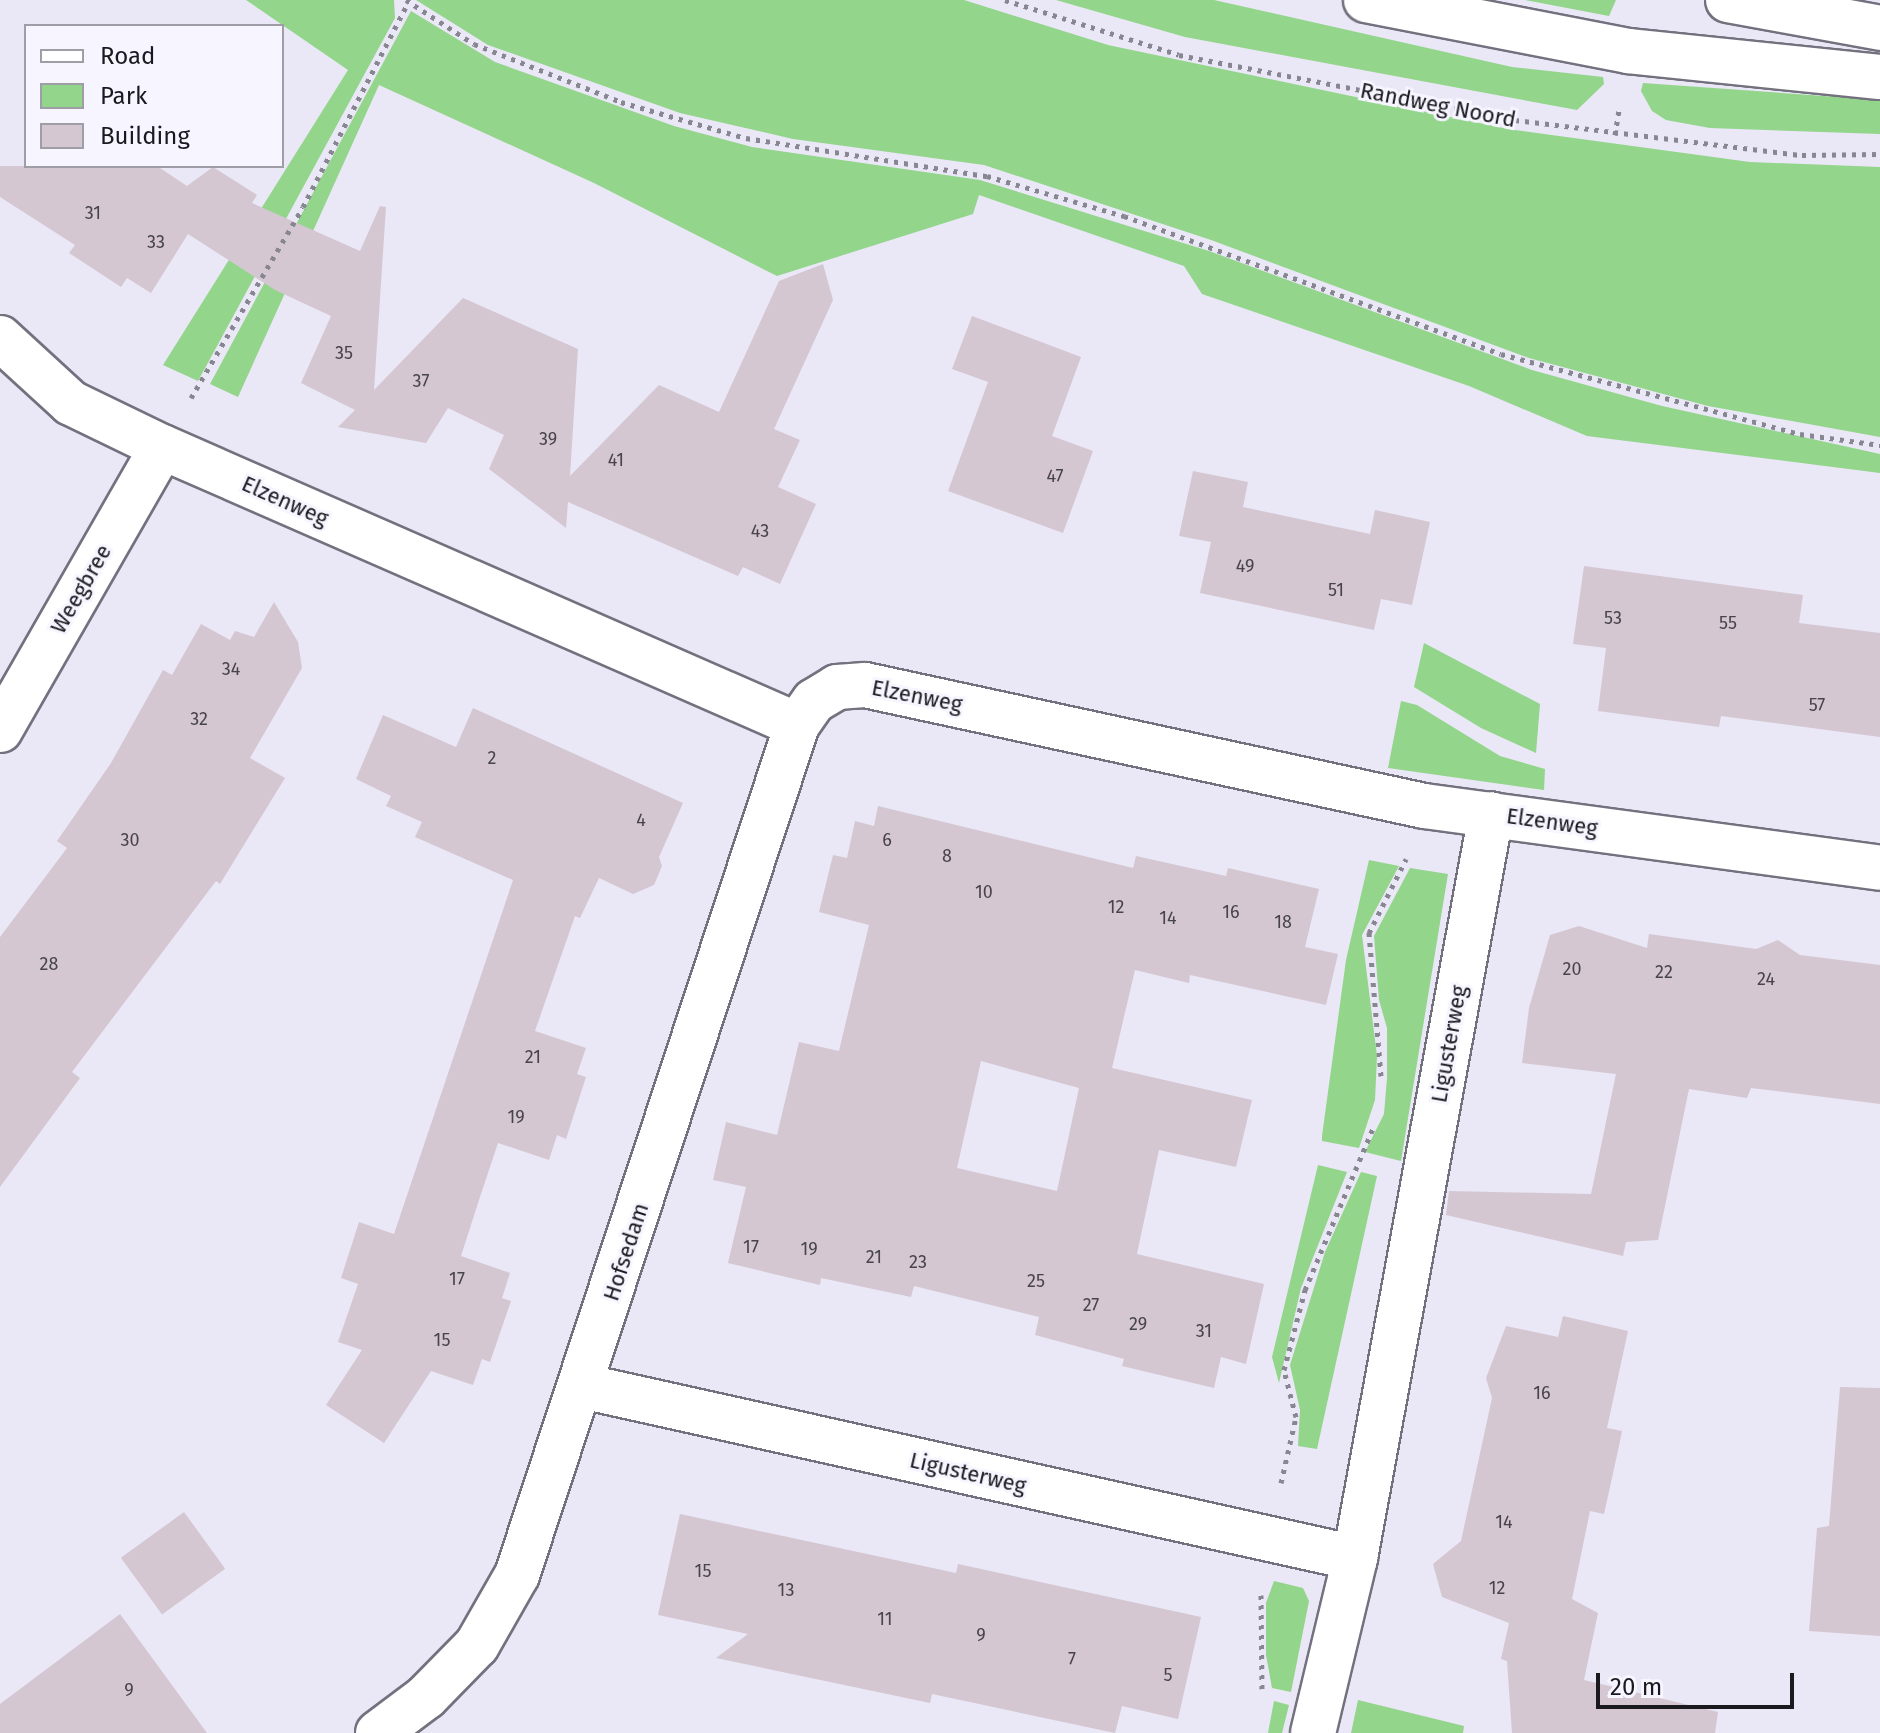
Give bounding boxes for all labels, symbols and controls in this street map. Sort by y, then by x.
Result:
legend [24,24,284,168]
text: Road [100,42,155,70]
street label: Randweg Noord [1358,77,1518,133]
text: Park [100,82,147,110]
text: Building [100,122,190,150]
house number: 31 [85,202,101,224]
house number: 33 [147,231,165,253]
house number: 35 [335,342,353,364]
house number: 37 [413,370,429,392]
house number: 39 [539,428,557,450]
house number: 41 [608,449,624,471]
house number: 47 [1046,465,1064,487]
street label: Elzenweg [238,470,332,532]
house number: 43 [751,520,769,542]
street label: Weegbree [45,540,117,638]
house number: 49 [1236,555,1254,577]
house number: 51 [1328,579,1344,601]
house number: 53 [1604,607,1622,629]
house number: 55 [1719,612,1737,634]
house number: 34 [222,658,240,680]
street label: Elzenweg [869,674,965,718]
house number: 57 [1809,694,1825,716]
house number: 32 [190,708,208,730]
house number: 2 [488,747,496,769]
street label: Elzenweg [1505,803,1599,841]
house number: 4 [636,809,646,831]
house number: 30 [120,829,140,851]
house number: 6 [882,829,892,851]
house number: 8 [942,845,952,867]
house number: 10 [975,881,993,903]
house number: 12 [1108,896,1124,918]
house number: 16 [1222,901,1240,923]
house number: 14 [1159,907,1177,929]
house number: 18 [1274,911,1292,933]
house number: 28 [40,953,58,975]
house number: 20 [1563,958,1581,980]
house number: 22 [1655,961,1673,983]
house number: 24 [1757,968,1775,990]
street label: Ligusterweg [1426,983,1472,1105]
house number: 21 [525,1046,541,1068]
house number: 19 [507,1106,525,1128]
street label: Hofsedam [598,1200,654,1304]
house number: 17 [743,1236,759,1258]
house number: 19 [800,1238,818,1260]
house number: 21 [866,1246,882,1268]
house number: 23 [909,1251,927,1273]
house number: 17 [449,1268,465,1290]
house number: 25 [1027,1270,1045,1292]
house number: 27 [1083,1294,1099,1316]
house number: 29 [1129,1313,1147,1335]
house number: 31 [1196,1320,1212,1342]
house number: 15 [434,1329,450,1351]
house number: 16 [1533,1382,1551,1404]
street label: Ligusterweg [907,1447,1029,1499]
house number: 14 [1495,1511,1513,1533]
house number: 15 [695,1560,711,1582]
house number: 12 [1489,1577,1505,1599]
house number: 13 [778,1579,794,1601]
house number: 11 [877,1608,893,1630]
house number: 9 [976,1624,986,1646]
house number: 7 [1068,1648,1076,1670]
scale bar [1600,1657,1798,1707]
house number: 5 [1163,1664,1173,1686]
text: 20 m [1610,1673,1662,1701]
house number: 9 [124,1679,134,1701]

